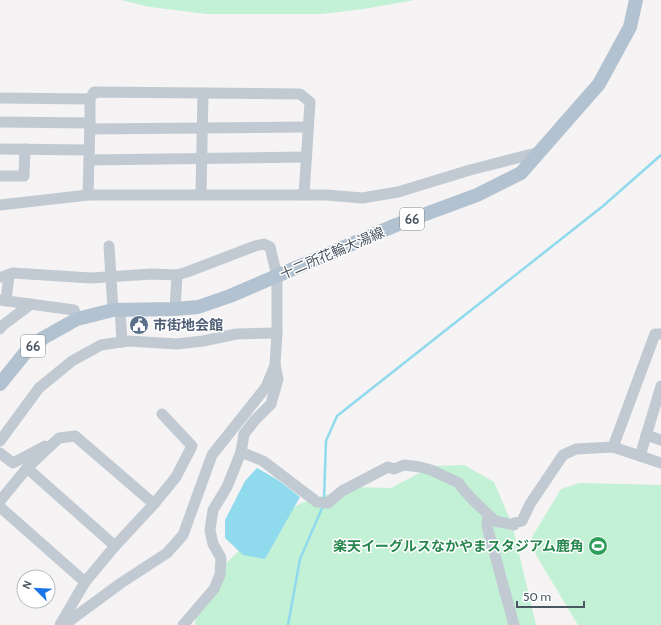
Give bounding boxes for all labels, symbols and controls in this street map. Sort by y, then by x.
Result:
road number: 66 [400,208,424,230]
street label: 十二所花輪大湯線 [277,223,387,283]
public building icon: 市街地会館 [128,314,150,336]
place label: 市街地会館 [153,316,223,334]
road number: 66 [21,335,45,357]
sports icon: 楽天イーグルスなかやまスタジアム鹿角 [587,535,609,557]
place label: 楽天イーグルスなかやまスタジアム鹿角 [333,537,584,555]
north arrow [16,569,56,609]
text: N [19,579,35,591]
scale bar [517,583,584,609]
text: 50 m [523,589,551,604]

